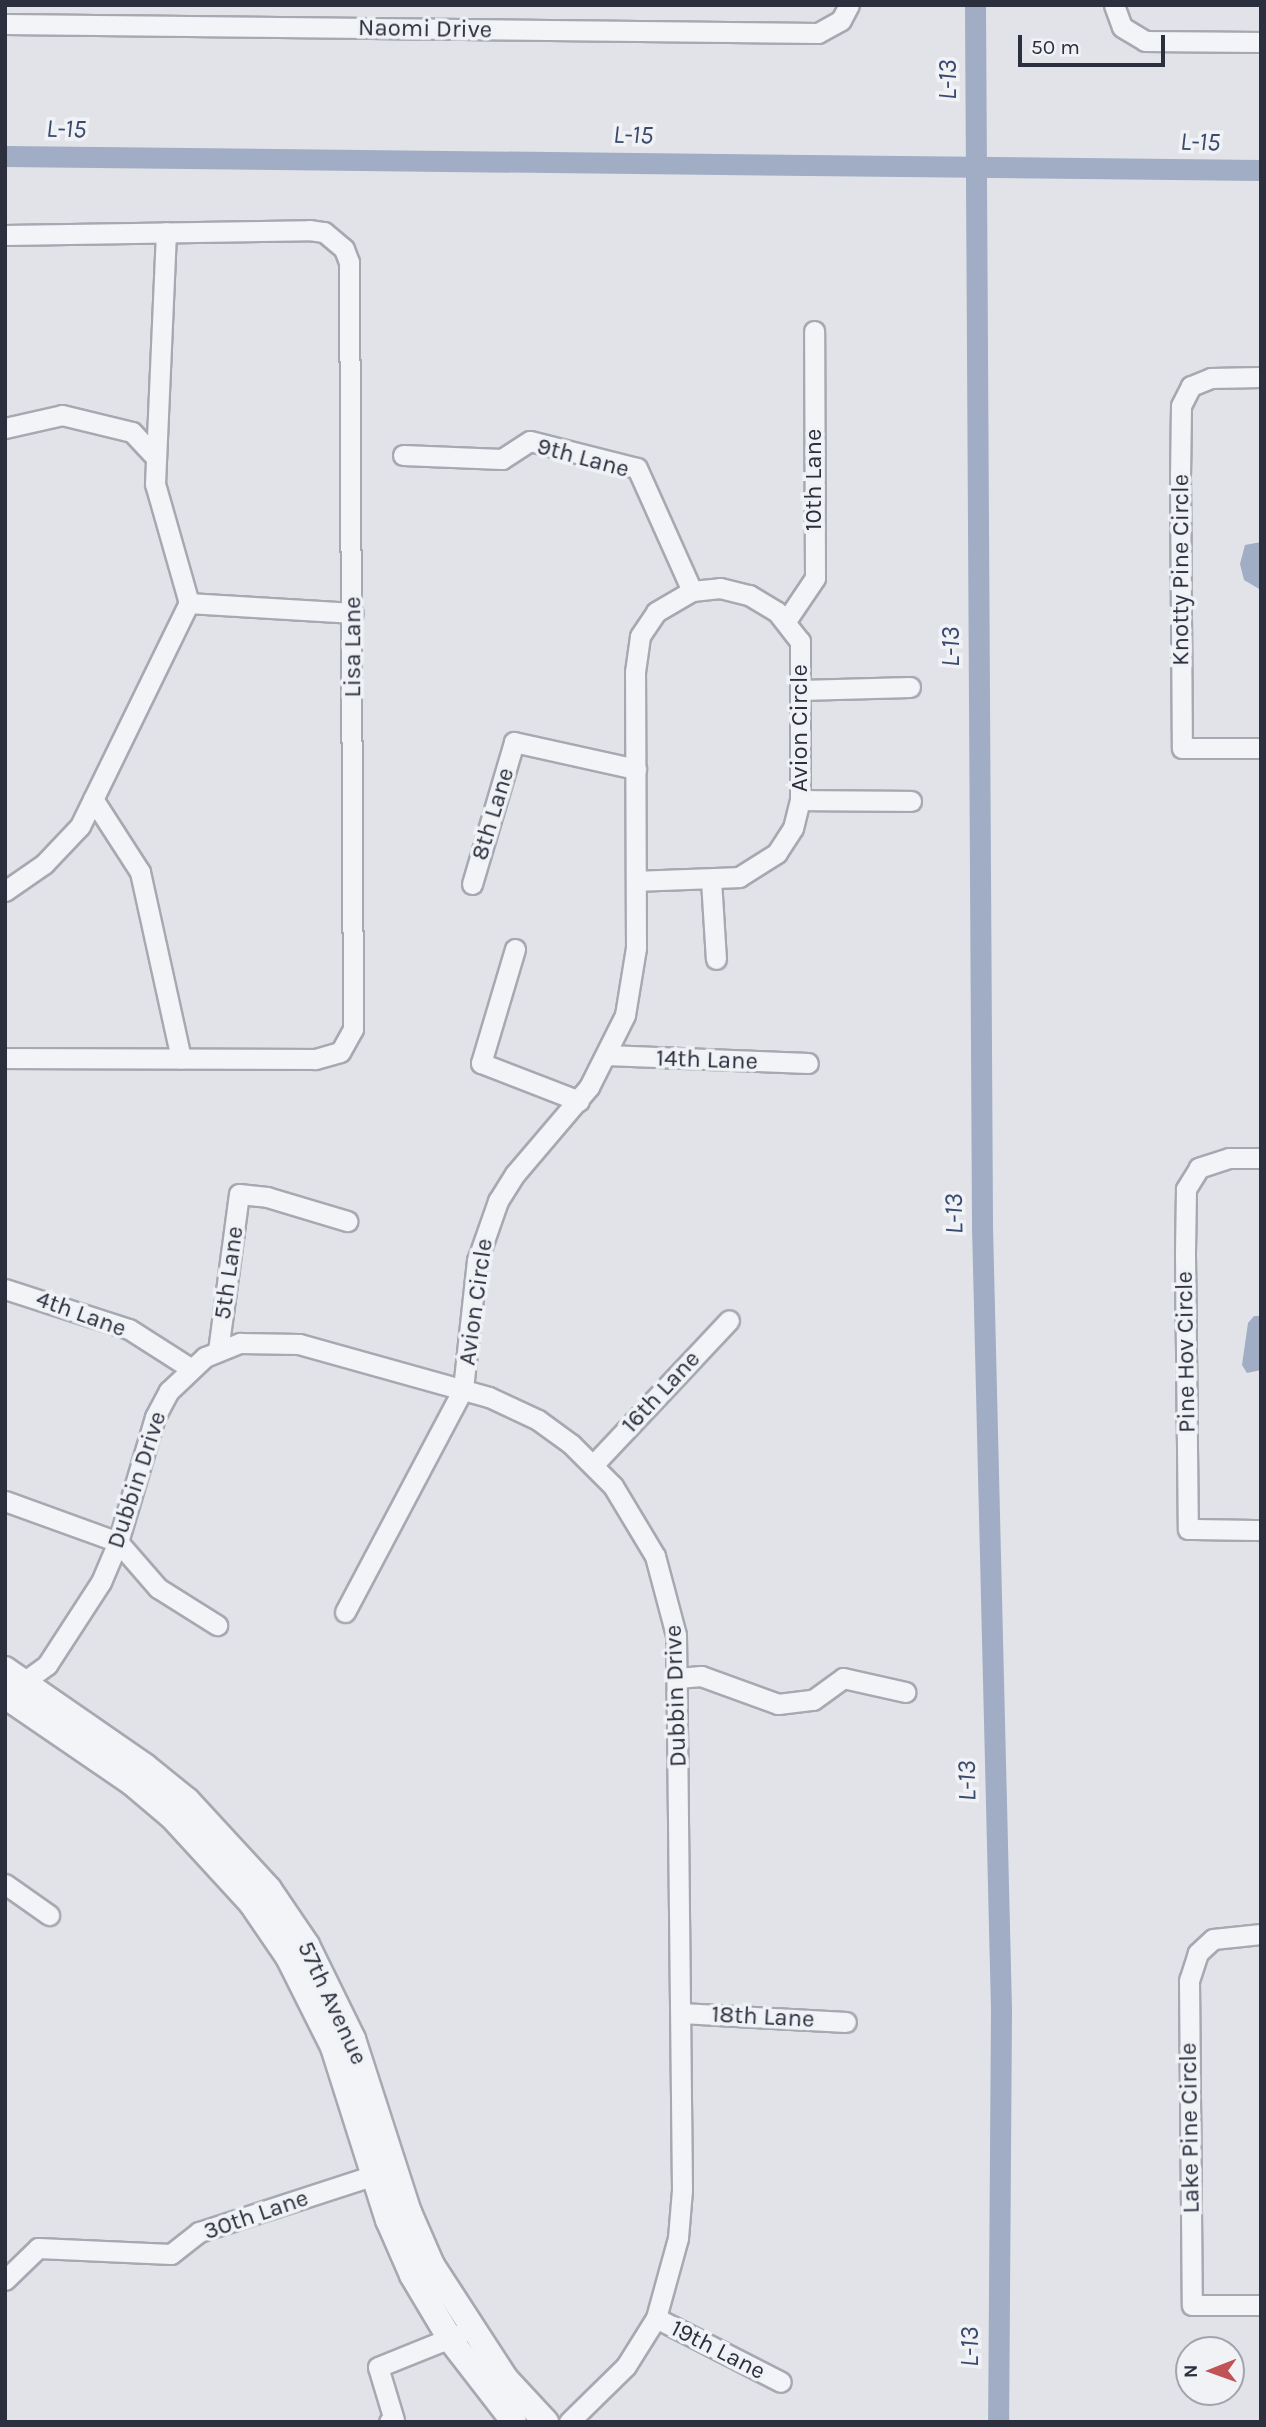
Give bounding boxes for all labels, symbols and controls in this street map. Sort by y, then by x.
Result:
street label: Naomi Drive [358,13,492,45]
scale bar [1021,21,1168,65]
text: 50 m [1031,35,1080,59]
water label: L-13 [932,60,964,100]
water label: L-15 [46,113,86,145]
water label: L-15 [613,119,653,151]
water label: L-15 [1180,126,1220,158]
street label: 10th Lane [800,429,828,531]
street label: 9th Lane [534,432,632,484]
street label: Knotty Pine Circle [1167,474,1195,666]
street label: Lisa Lane [339,596,367,698]
water label: L-13 [935,627,967,667]
street label: Avion Circle [786,664,814,792]
street label: 8th Lane [465,764,521,864]
street label: 14th Lane [656,1044,758,1076]
water label: L-13 [938,1193,970,1235]
street label: 5th Lane [208,1224,250,1322]
street label: Avion Circle [453,1237,499,1367]
street label: Pine Hov Circle [1170,1271,1202,1433]
street label: 4th Lane [32,1284,130,1344]
street label: 16th Lane [616,1345,706,1439]
street label: Dubbin Drive [101,1408,173,1552]
street label: Dubbin Drive [659,1624,693,1768]
water label: L-13 [951,1760,983,1802]
street label: 57th Avenue [291,1937,373,2069]
street label: 18th Lane [711,2000,815,2034]
street label: Lake Pine Circle [1174,2042,1206,2214]
street label: 30th Lane [200,2184,312,2246]
street label: 19th Lane [666,2314,770,2386]
water label: L-13 [954,2327,986,2367]
north arrow [1175,2336,1245,2406]
text: N [1180,2364,1202,2378]

